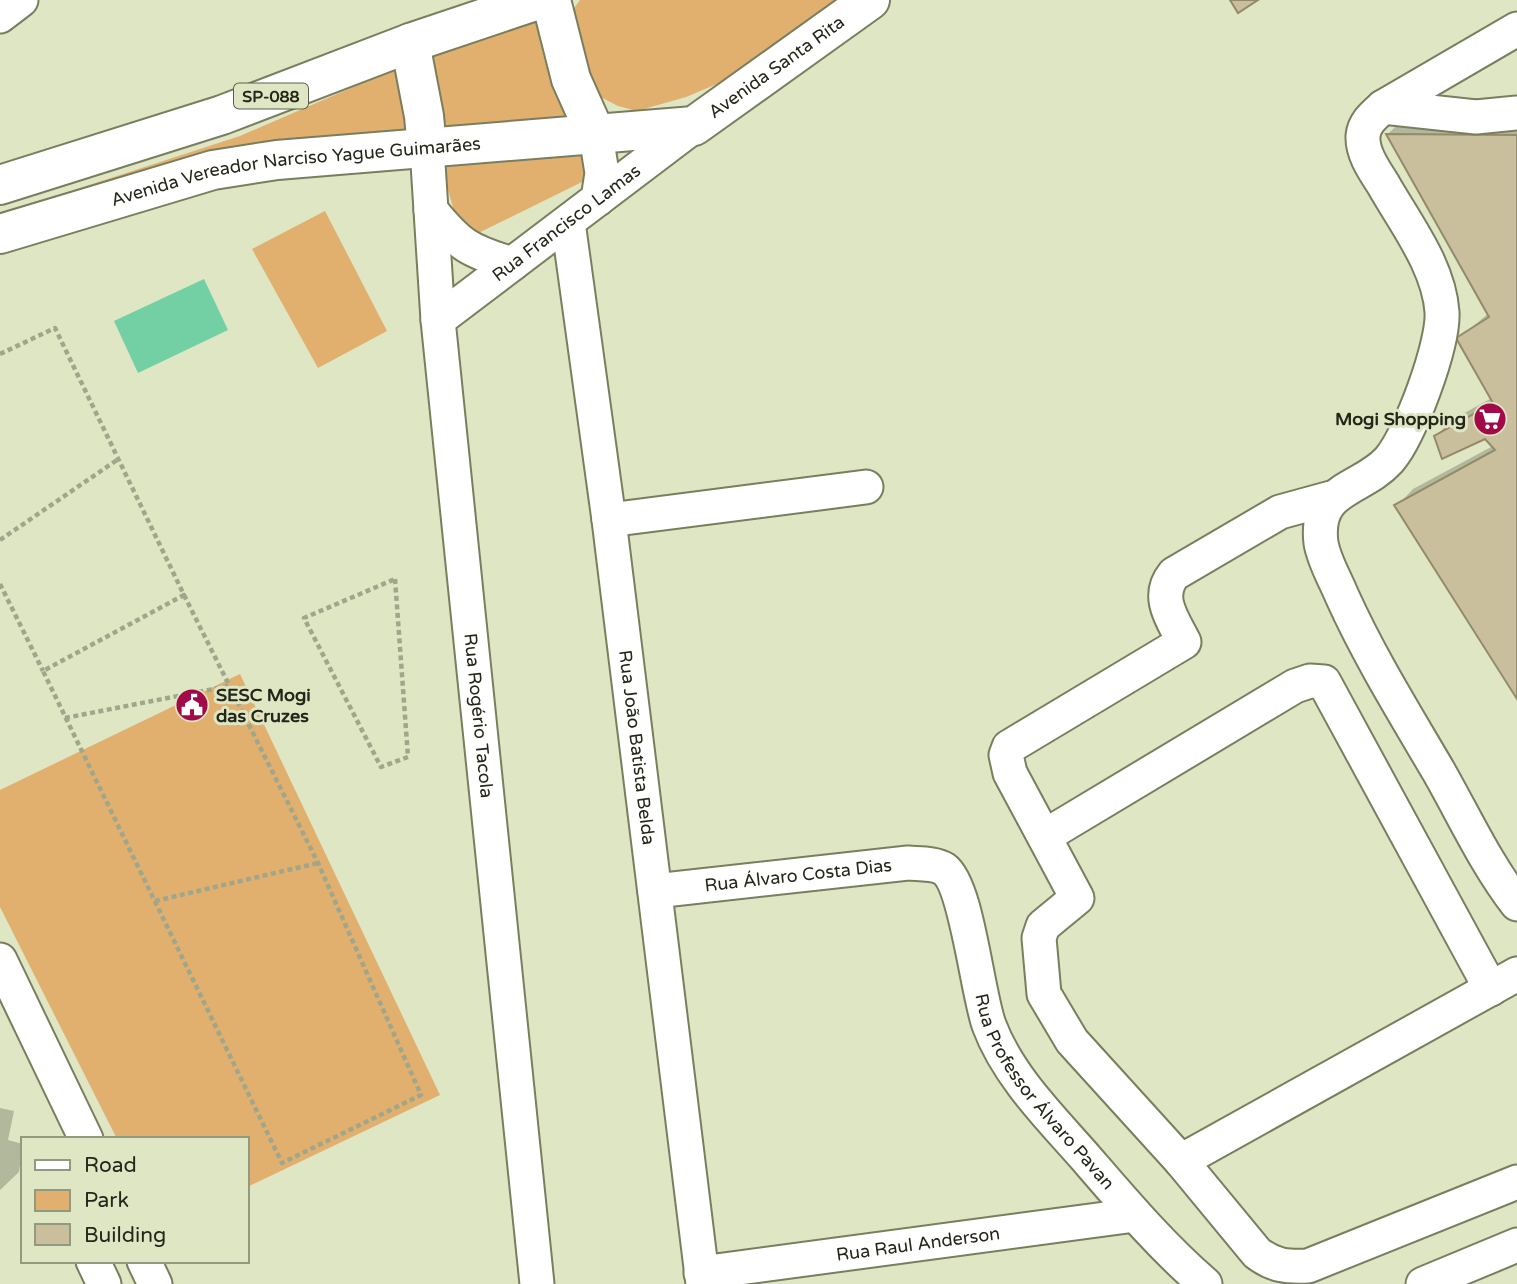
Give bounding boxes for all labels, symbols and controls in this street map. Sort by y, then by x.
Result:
street label: Avenida Santa Rita [704,11,849,123]
road number: SP-088 [234,83,308,108]
street label: Avenida Vereador Narciso Yague Guimarães [108,132,482,211]
street label: Rua Francisco Lamas [488,159,645,286]
supermarket icon: Mogi Shopping [1471,400,1509,438]
place label: Mogi Shopping [1335,408,1466,430]
street label: Rua Rogério Tacola [459,632,498,799]
street label: Rua João Batista Belda [614,649,660,846]
place label: SESC Mogi das Cruzes [216,684,311,727]
public building icon: SESC Mogi das Cruzes [173,686,211,724]
street label: Rua Álvaro Costa Dias [703,854,893,896]
street label: Rua Professor Álvaro Pavan [970,991,1119,1194]
legend [21,1137,248,1263]
text: Road [84,1153,137,1178]
text: Park [84,1188,129,1213]
street label: Rua Raul Anderson [835,1222,1001,1266]
text: Building [84,1223,166,1248]

